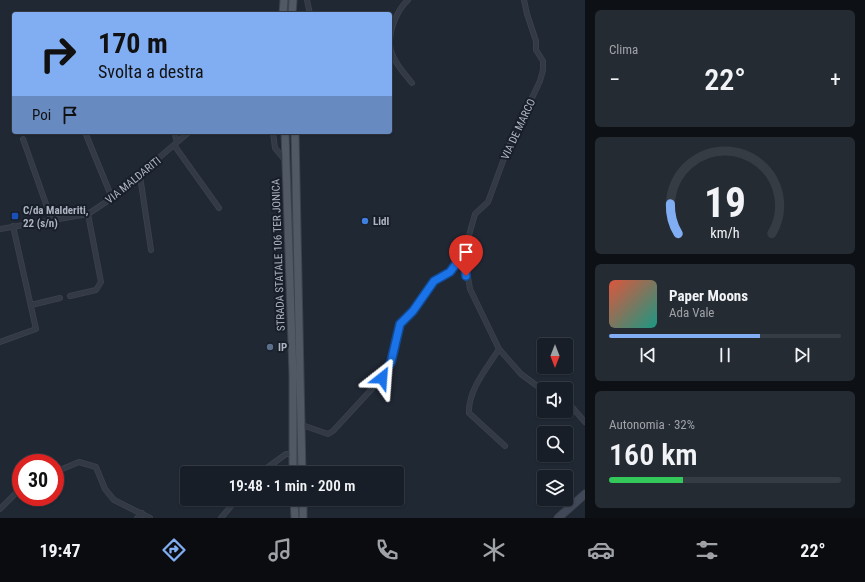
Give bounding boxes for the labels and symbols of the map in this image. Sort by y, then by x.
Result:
street label: VIA DE MARCO [499,97,538,162]
street label: VIA MALDARITI [103,154,164,207]
street label: STRADA STATALE 106 TER JONICA [269,178,288,331]
place label: C/da Malderiti, 22 (s/n) [23,204,89,230]
marker: C/da Malderiti, 22 (s/n) [10,211,20,221]
place label: Lidl [373,215,389,228]
marker: Lidl [360,216,370,226]
pin [449,235,483,276]
north arrow [537,338,573,374]
place label: IP [278,341,287,354]
marker: IP [265,342,275,352]
position arrow [361,357,403,399]
speed limit sign: 30 [12,454,64,506]

